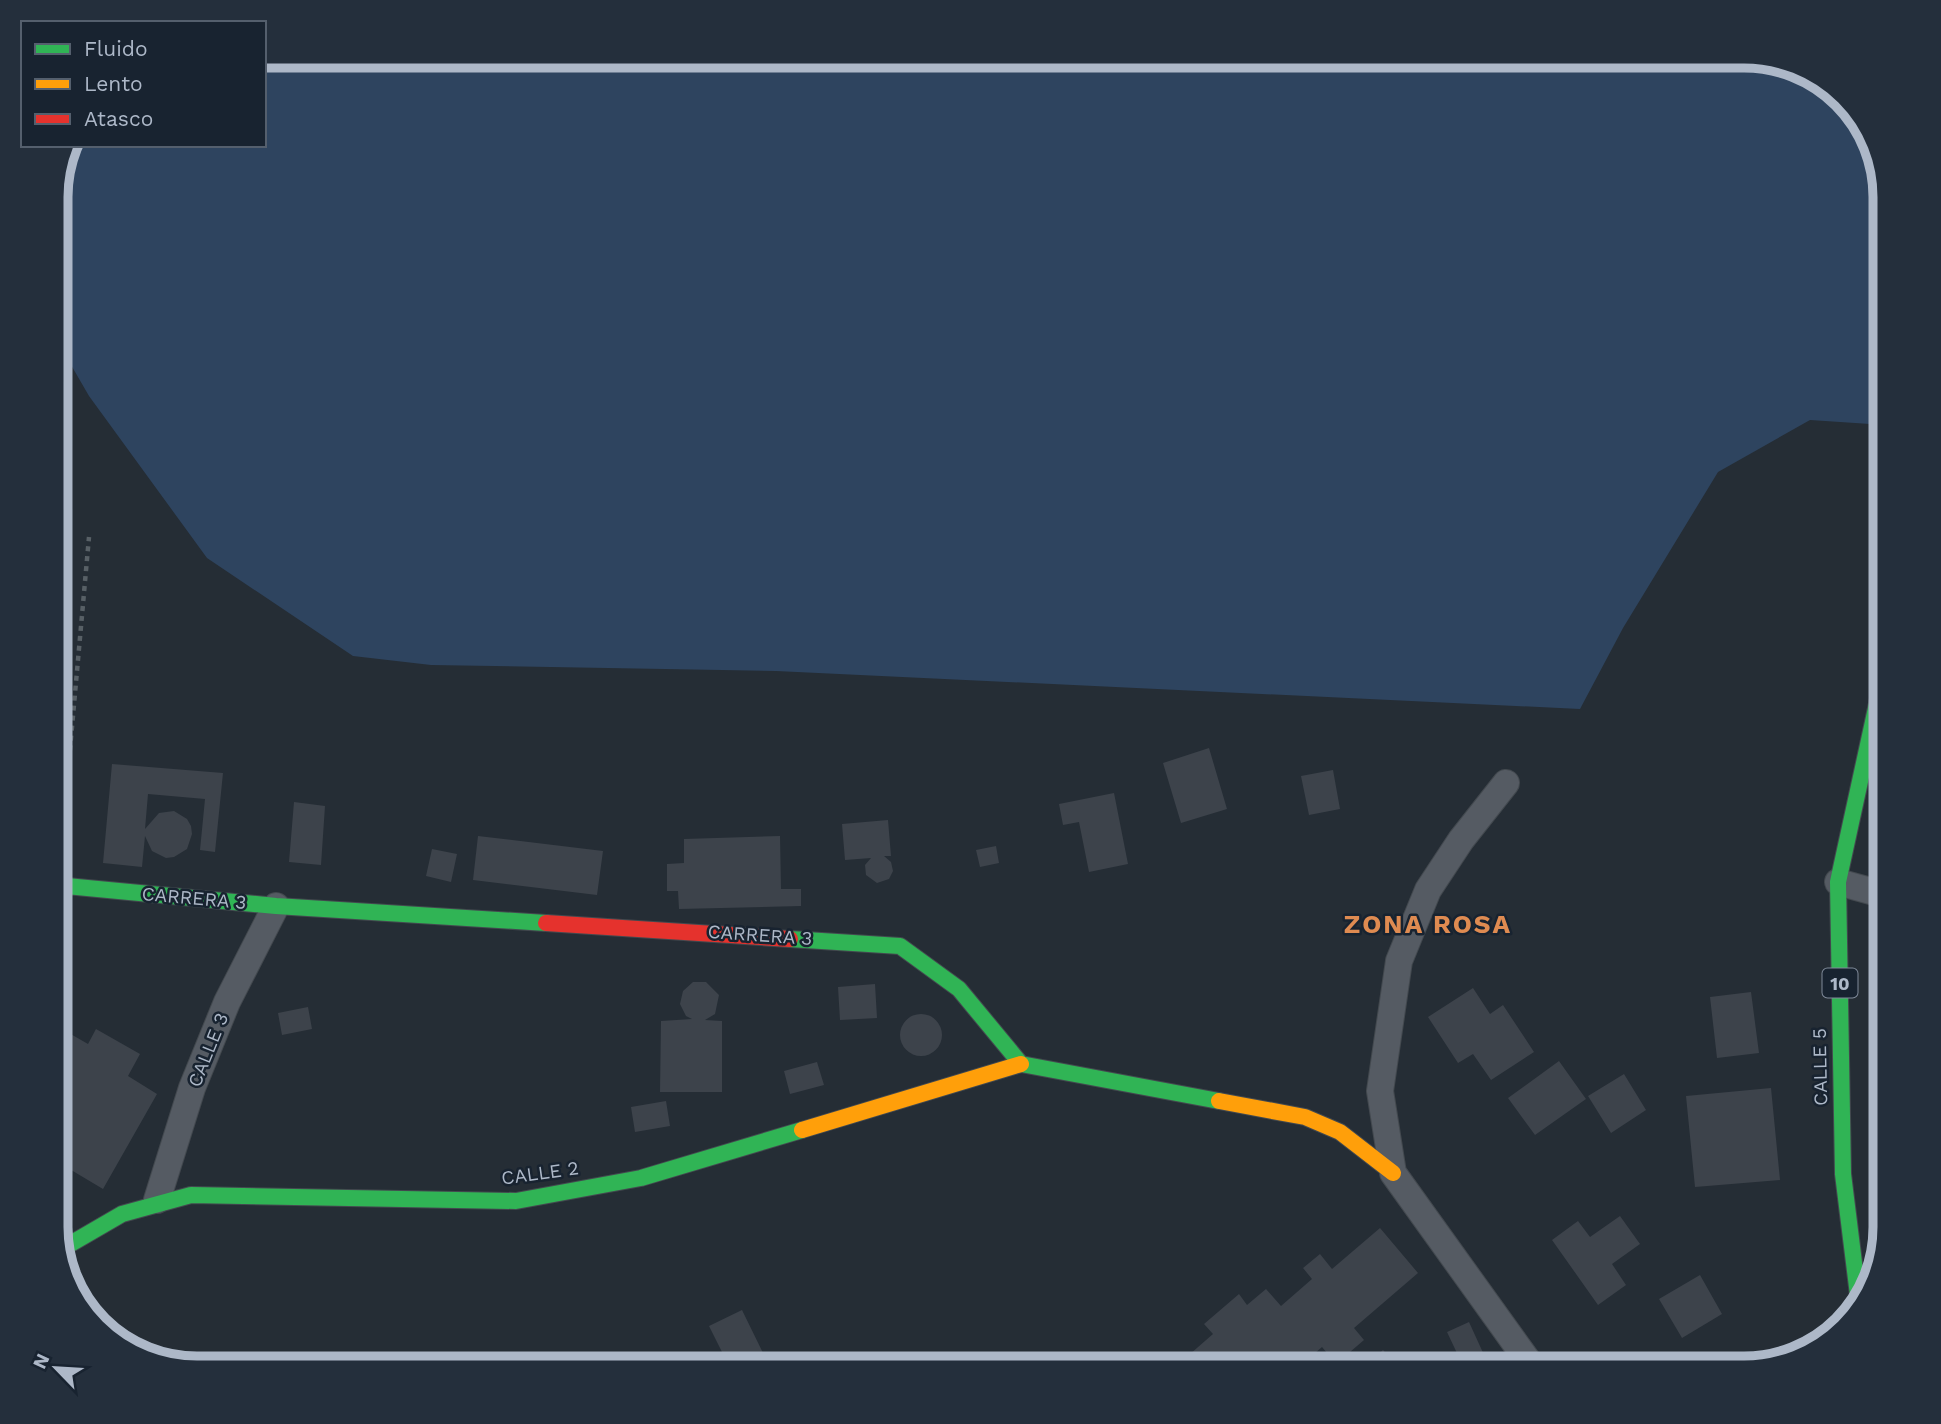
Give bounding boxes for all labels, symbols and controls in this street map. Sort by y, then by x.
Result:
legend [21,21,266,147]
text: Fluido [84,36,148,61]
text: Lento [84,71,143,96]
text: Atasco [84,106,153,131]
street label: CARRERA 3 [141,882,247,914]
district label: ZONA ROSA [1344,909,1512,939]
street label: CARRERA 3 [707,920,813,950]
road number: 10 [1822,968,1857,998]
street label: CALLE 3 [183,1010,233,1090]
street label: CALLE 5 [1808,1028,1832,1106]
street label: CALLE 2 [500,1156,580,1190]
north arrow [21,1333,91,1403]
text: N [28,1350,54,1372]

